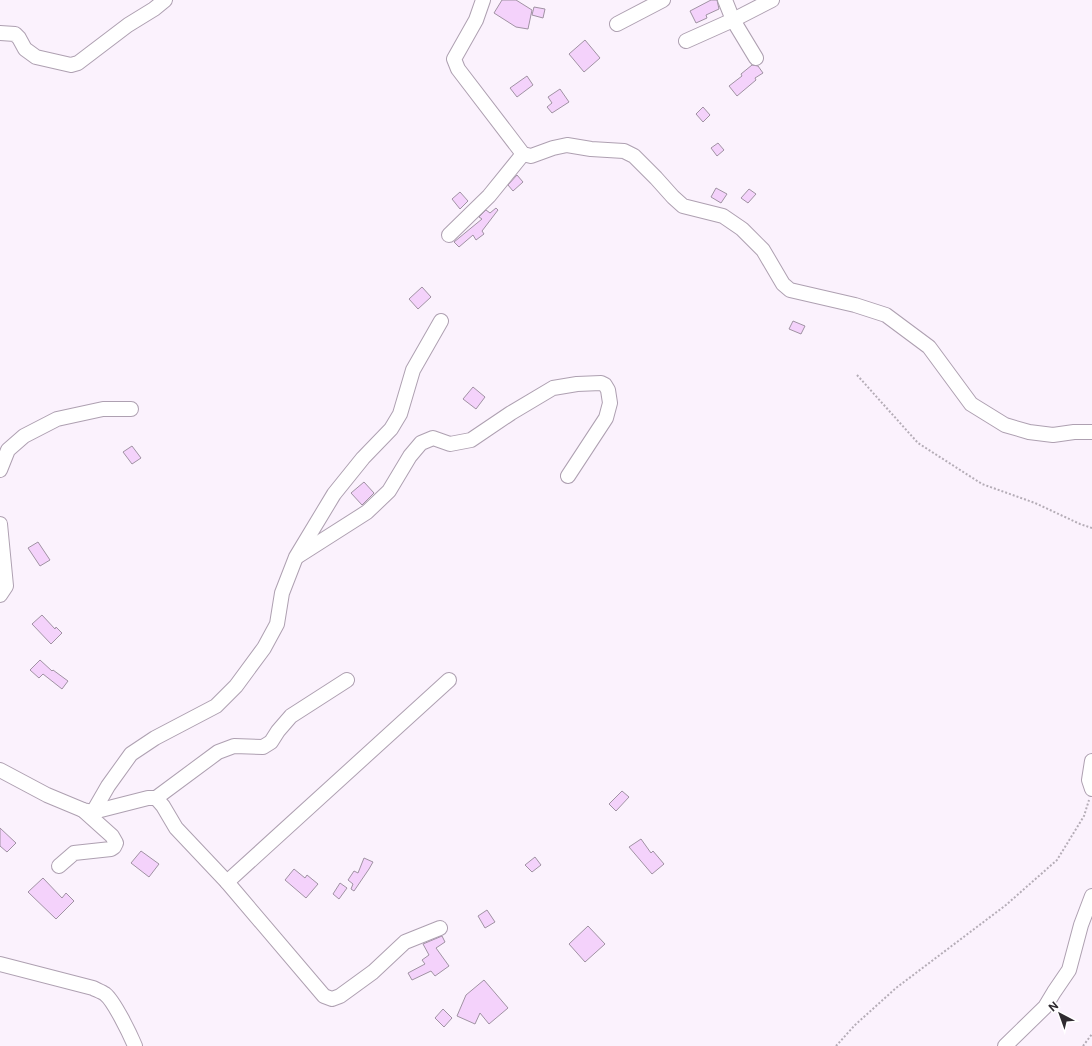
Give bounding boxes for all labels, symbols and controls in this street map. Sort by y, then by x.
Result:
north arrow [1040,994,1080,1034]
text: N [1046,999,1061,1014]

